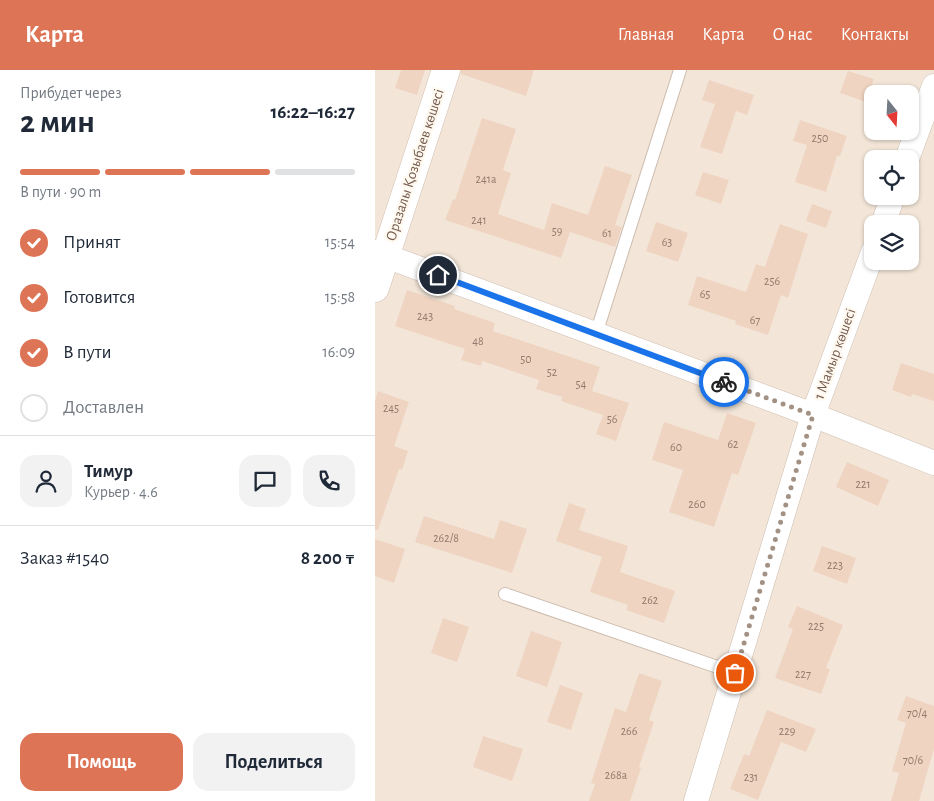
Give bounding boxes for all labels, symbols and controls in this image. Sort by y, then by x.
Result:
text: Карта [25,23,84,47]
text: Главная [618,26,674,44]
text: Карта [702,26,744,44]
text: О нас [772,26,813,44]
text: Контакты [841,26,909,44]
text: Прибудет через [20,85,122,101]
north arrow [864,85,919,140]
map controls [864,85,919,270]
street label: Оразалы Қозыбаев көшесі [383,87,447,243]
text: 16:22–16:27 [270,103,355,122]
text: 2 мин [20,106,95,138]
house number: 250 [812,132,828,144]
button: locate [864,150,919,205]
house number: 241а [476,173,497,185]
text: В пути · 90 m [20,184,101,200]
house number: 241 [471,214,487,226]
button: layers [864,215,919,270]
house number: 59 [552,225,563,237]
house number: 61 [602,227,612,239]
icon: check [20,229,48,257]
text: Принят [63,233,120,252]
text: 15:54 [325,234,355,250]
house number: 63 [662,236,672,248]
pin [417,254,459,296]
icon: home [424,261,452,289]
house number: 256 [764,275,780,287]
icon: check [20,284,48,312]
text: Готовится [63,288,136,307]
house number: 65 [700,288,710,300]
text: 15:58 [325,289,355,305]
street label: 1 Мамыр көшесі [812,306,858,402]
house number: 243 [417,310,433,322]
house number: 67 [750,314,760,326]
house number: 48 [472,335,484,347]
icon: check [20,339,48,367]
text: В пути [63,343,112,362]
text: 16:09 [322,344,355,360]
house number: 50 [520,353,532,365]
courier [699,357,749,407]
house number: 52 [547,366,558,378]
icon: bike [710,368,738,396]
house number: 54 [576,378,587,390]
text: Доставлен [63,398,144,417]
house number: 245 [383,402,399,414]
house number: 56 [607,413,618,425]
house number: 62 [727,438,739,450]
house number: 60 [670,441,682,453]
button: person [20,455,72,507]
button: chat [239,455,291,507]
button: phone [303,455,355,507]
text: Тимур [84,462,133,481]
house number: 221 [855,478,871,490]
text: Курьер · 4.6 [84,484,158,500]
house number: 260 [688,498,706,510]
house number: 262/8 [433,532,459,544]
text: Заказ #1540 [20,549,109,568]
text: 8 200 ₸ [301,549,355,568]
house number: 223 [827,559,843,571]
house number: 262 [642,594,659,606]
house number: 225 [808,620,824,632]
pin [714,652,756,694]
icon: bag [721,659,749,687]
house number: 227 [795,668,811,680]
house number: 70/4 [907,707,928,719]
house number: 266 [621,725,638,737]
house number: 229 [779,725,796,737]
button: Помощь [20,733,183,791]
button: Поделиться [193,733,355,791]
house number: 70/6 [903,754,924,766]
house number: 268а [605,769,628,781]
house number: 231 [744,771,758,783]

